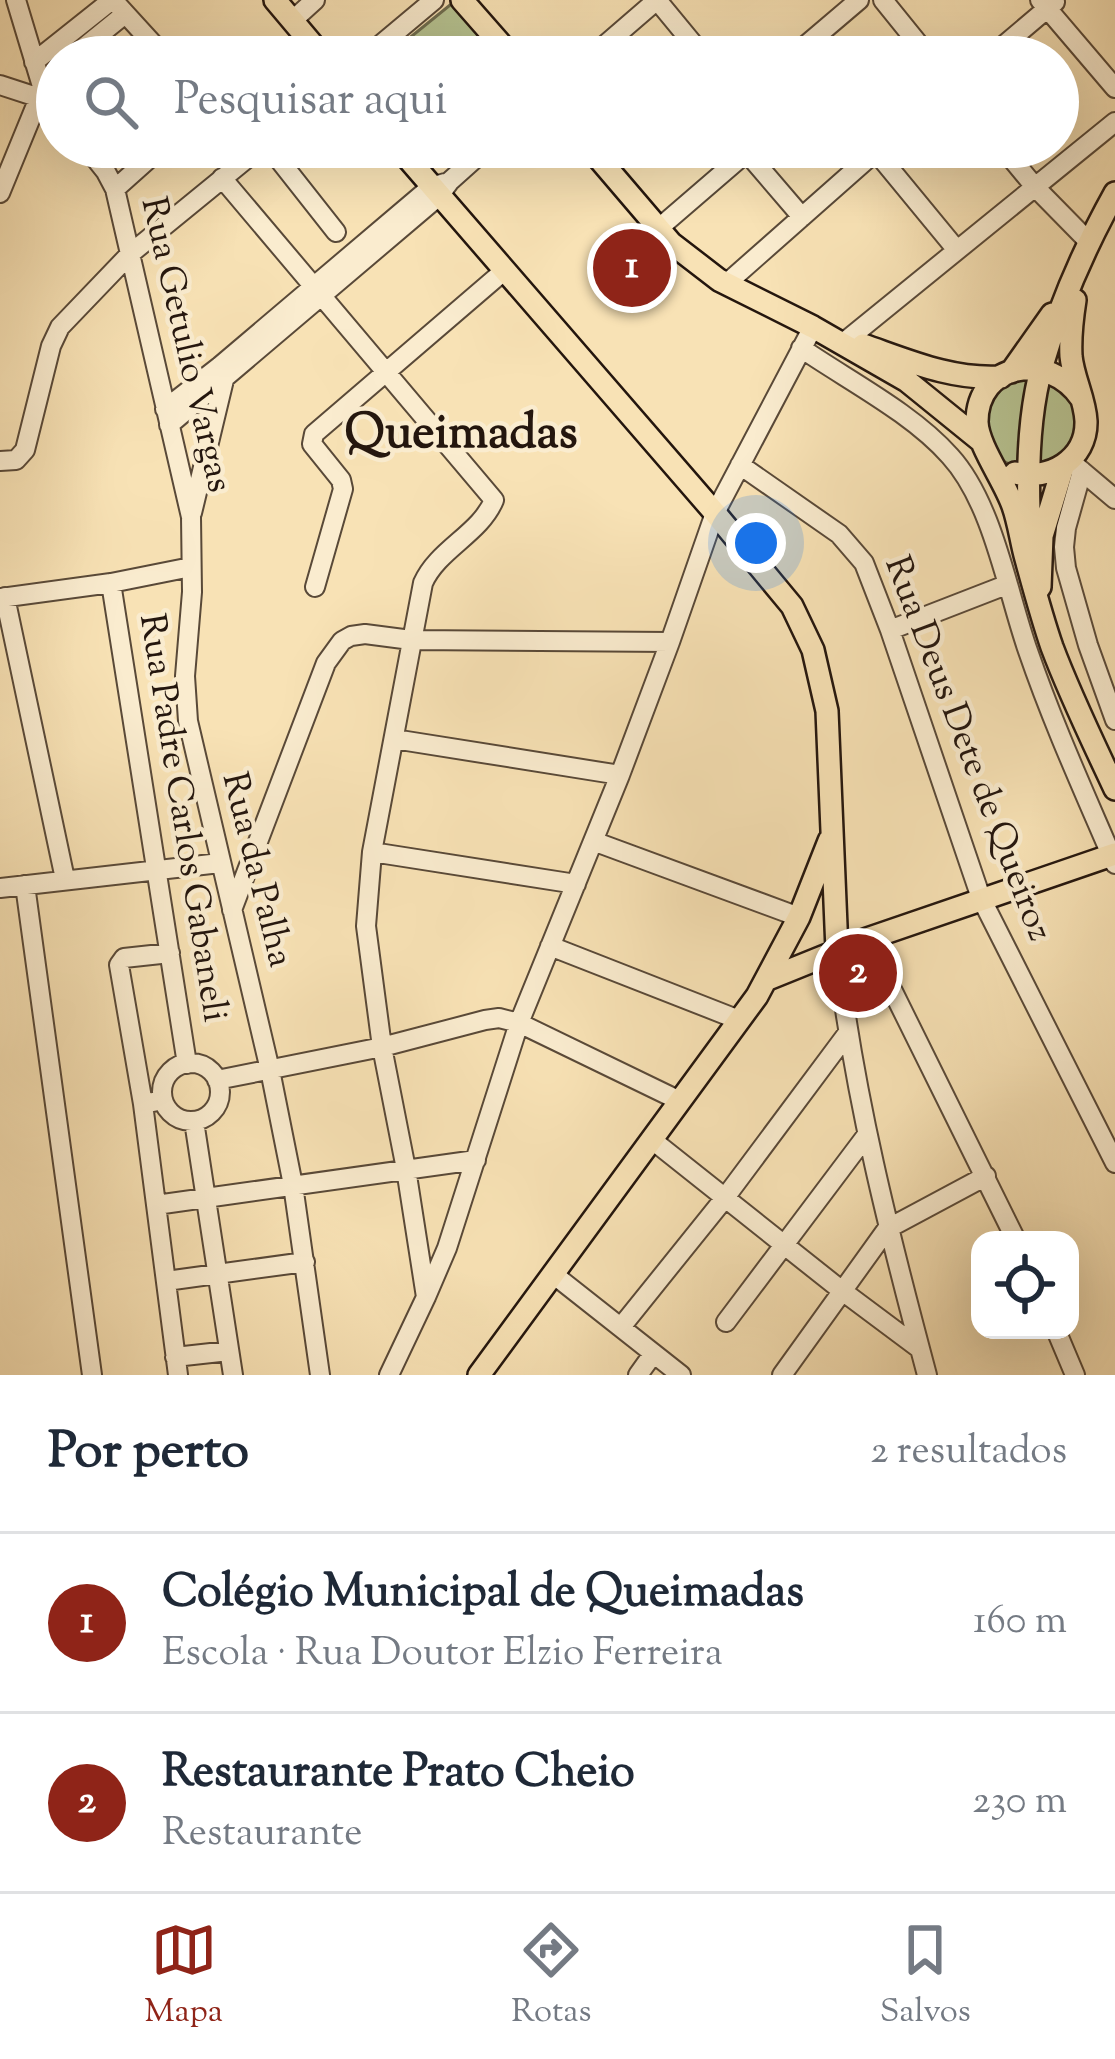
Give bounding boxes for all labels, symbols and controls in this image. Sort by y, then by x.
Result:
search box [36,36,1079,168]
icon: search [78,69,144,135]
text: Pesquisar aqui [174,70,447,135]
street label: Rua Getulio Vargas [126,192,244,498]
pin: 1 [593,223,671,313]
district label: Queimadas [344,401,578,470]
your location [726,513,786,573]
street label: Rua Deus Dete de Queiroz [870,549,1064,949]
street label: Rua Padre Carlos Gabaneli [124,610,240,1026]
street label: Rua da Palha [207,767,305,973]
pin: 2 [819,928,897,1018]
map controls [971,1231,1079,1339]
button: locate [971,1231,1079,1339]
text: Por perto [48,1417,249,1490]
text: 2 resultados [870,1425,1067,1481]
text: Colégio Municipal de Queimadas [162,1562,804,1627]
text: 1 [80,1595,94,1651]
text: 160 m [973,1595,1067,1651]
text: Escola · Rua Doutor Elzio Ferreira [162,1627,723,1683]
text: Restaurante Prato Cheio [162,1742,635,1807]
text: 2 [78,1775,96,1831]
text: 230 m [972,1775,1067,1831]
text: Restaurante [162,1807,362,1863]
tab: Mapa [144,1917,223,2037]
tab: Rotas [511,1917,591,2037]
tab: Salvos [880,1917,971,2037]

